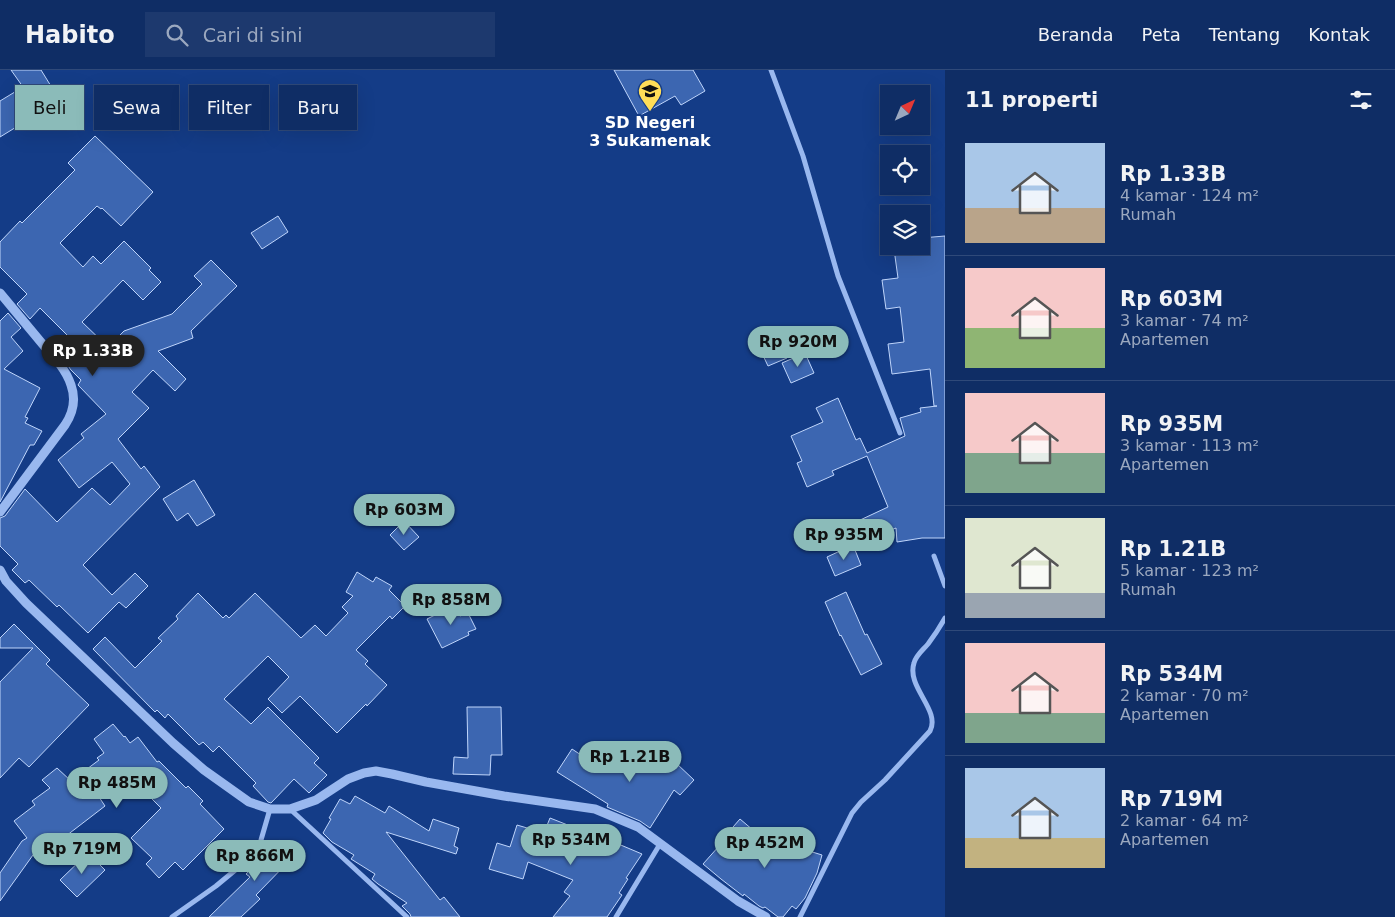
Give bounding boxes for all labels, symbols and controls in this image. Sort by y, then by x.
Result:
search box [145,12,495,57]
text: Habito [25,21,115,49]
icon: search [163,21,191,49]
text: Cari di sini [203,24,303,46]
text: Beranda [1038,24,1113,45]
text: Peta [1141,24,1181,45]
text: Tentang [1209,24,1280,45]
text: Kontak [1308,24,1370,45]
school or university icon: SD Negeri 3 Sukamenak [637,78,663,112]
chip: Beli [15,85,84,130]
chip: Sewa [94,85,179,130]
chip: Filter [189,85,269,130]
chip: Baru [279,85,357,130]
north arrow [880,85,930,135]
map controls [880,85,930,255]
icon: filters [1347,86,1375,114]
text: 11 properti [965,88,1098,112]
place label: SD Negeri 3 Sukamenak [589,113,711,150]
button: locate [880,145,930,195]
text: Rp 1.33B [1120,162,1226,186]
icon: home [1005,163,1065,223]
text: 4 kamar · 124 m² [1120,186,1259,205]
button: layers [880,205,930,255]
text: Rumah [1120,205,1176,224]
text: Rp 603M [1120,287,1223,311]
icon: home [1005,288,1065,348]
text: 3 kamar · 74 m² [1120,311,1249,330]
pin: Rp 920M [752,326,844,368]
text: Apartemen [1120,330,1209,349]
text: Rp 920M [759,332,837,351]
pin: Rp 1.33B [41,334,145,377]
text: Rp 1.33B [52,341,134,360]
text: Rp 935M [1120,412,1223,436]
icon: home [1005,413,1065,473]
text: 3 kamar · 113 m² [1120,436,1259,455]
text: Apartemen [1120,455,1209,474]
pin: Rp 603M [358,494,450,536]
text: Rp 603M [365,500,443,519]
pin: Rp 935M [798,518,890,561]
text: Rp 935M [805,525,883,544]
text: Rp 1.21B [1120,537,1226,561]
icon: home [1005,538,1065,598]
text: 5 kamar · 123 m² [1120,561,1259,580]
text: Rumah [1120,580,1176,599]
pin: Rp 858M [405,584,497,626]
text: Rp 858M [412,590,490,609]
text: Rp 534M [1120,662,1223,686]
icon: home [1005,663,1065,723]
text: 2 kamar · 70 m² [1120,686,1249,705]
text: Apartemen [1120,705,1209,724]
pin: Rp 1.21B [578,740,682,783]
text: Rp 1.21B [589,747,671,766]
pin: Rp 485M [71,766,163,809]
text: Rp 485M [78,773,156,792]
text: Rp 719M [1120,787,1223,811]
icon: home [1005,788,1065,848]
text: 2 kamar · 64 m² [1120,811,1249,830]
pin: Rp 534M [525,824,617,866]
pin: Rp 452M [719,826,811,869]
text: Rp 534M [532,830,610,849]
text: Apartemen [1120,830,1209,849]
pin: Rp 719M [36,832,128,875]
text: Rp 452M [726,833,804,852]
text: Rp 719M [43,839,121,858]
pin: Rp 866M [209,840,301,882]
text: Rp 866M [216,846,294,865]

